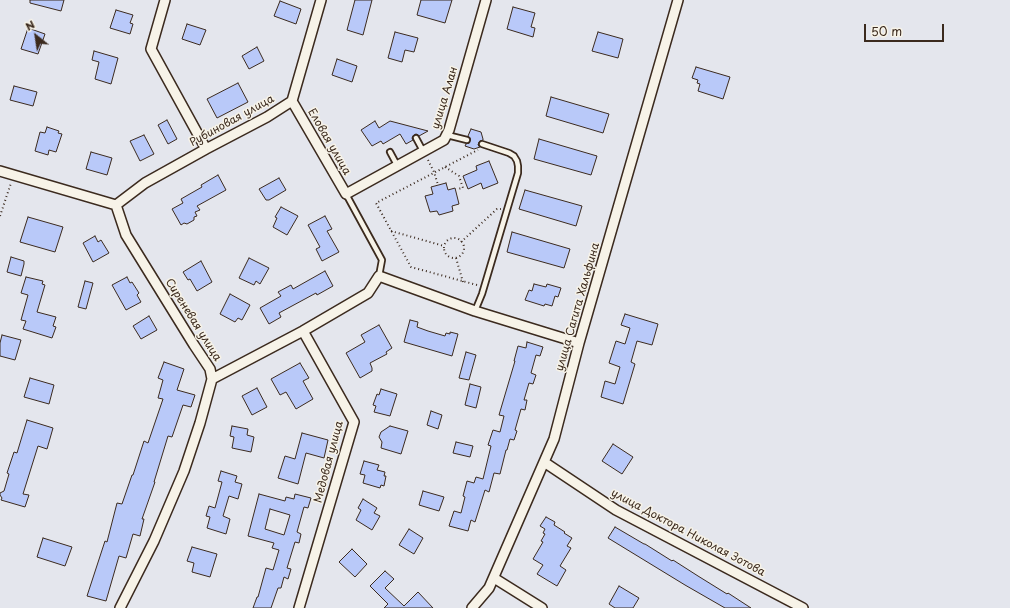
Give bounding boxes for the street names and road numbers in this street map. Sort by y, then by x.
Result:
street label: улица Алан [429,65,461,131]
street label: Рубиновая улица [188,92,276,150]
street label: Еловая улица [305,107,353,177]
street label: улица Сагита Хальфина [553,241,603,373]
street label: Сиреневая улица [162,276,224,364]
street label: Медовая улица [312,420,346,504]
street label: улица Доктора Николая Зотова [609,487,767,579]

